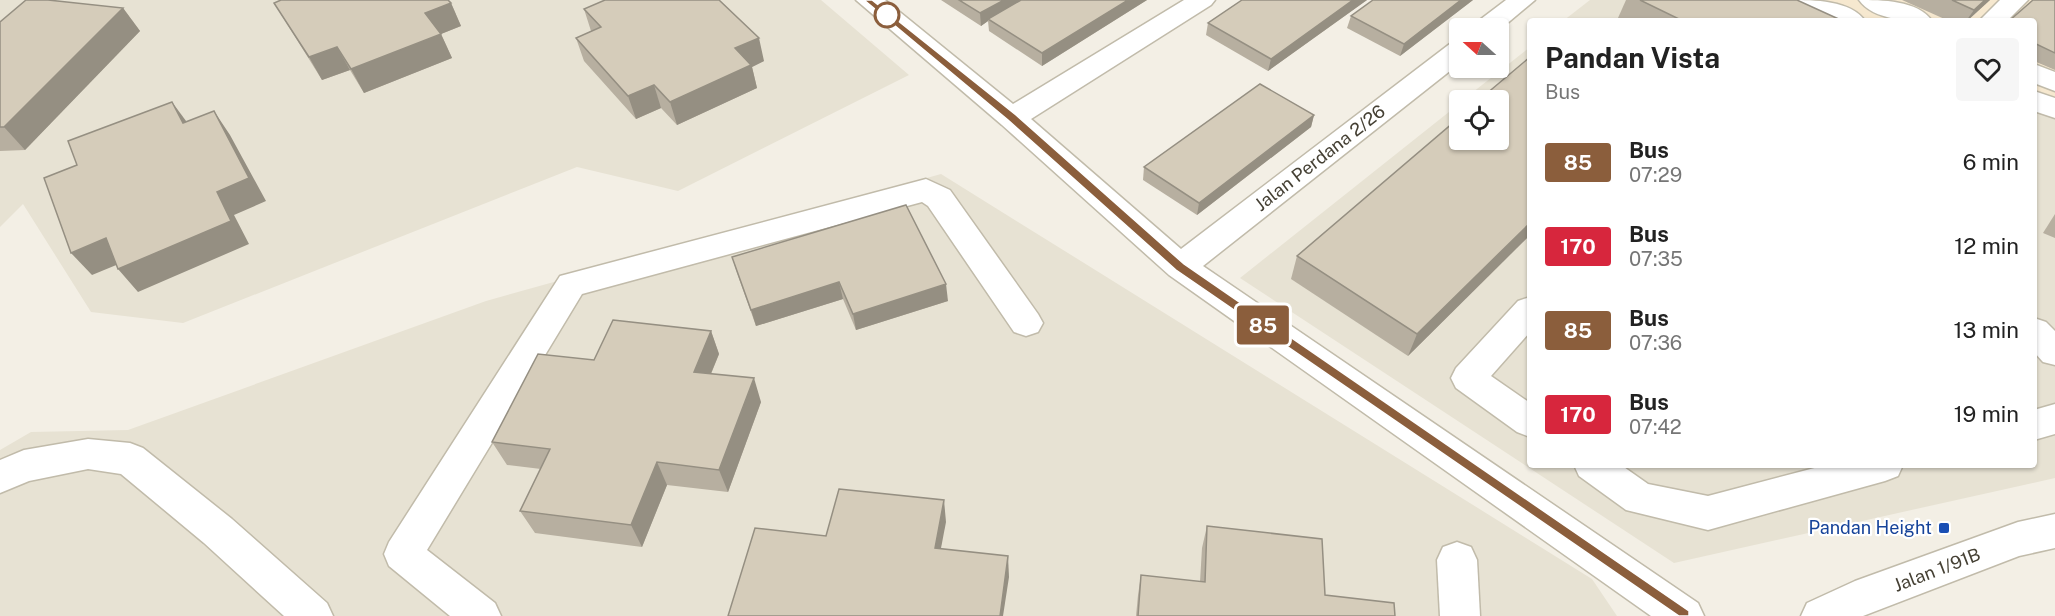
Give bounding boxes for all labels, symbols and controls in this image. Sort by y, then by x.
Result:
unlabelled marker [874,2,900,28]
north arrow [1449,18,1509,78]
map controls [1449,18,1509,150]
button: heart [1956,38,2019,101]
text: Pandan Vista [1545,41,1720,74]
text: Bus [1545,80,1580,104]
button: locate [1449,90,1509,150]
street label: Jalan Perdana 2/26 [1250,100,1389,215]
text: Bus [1629,137,1669,163]
text: 6 min [1963,149,2019,175]
text: 85 [1564,150,1592,175]
text: 07:29 [1629,163,1682,187]
text: Bus [1629,221,1669,247]
text: 12 min [1954,233,2019,259]
text: 170 [1560,234,1596,259]
text: 07:35 [1629,247,1683,271]
text: Bus [1629,305,1669,331]
line badge: 85 [1236,306,1290,344]
text: 85 [1249,313,1277,338]
text: 13 min [1954,317,2019,343]
text: 85 [1564,318,1592,343]
text: 07:36 [1629,331,1682,355]
text: Bus [1629,389,1669,415]
text: 19 min [1954,401,2019,427]
text: 170 [1560,402,1596,427]
text: 07:42 [1629,415,1682,439]
place label: Pandan Height [1808,517,1932,538]
marker: Pandan Height [1937,521,1951,535]
street label: Jalan 1/91B [1890,543,1983,596]

